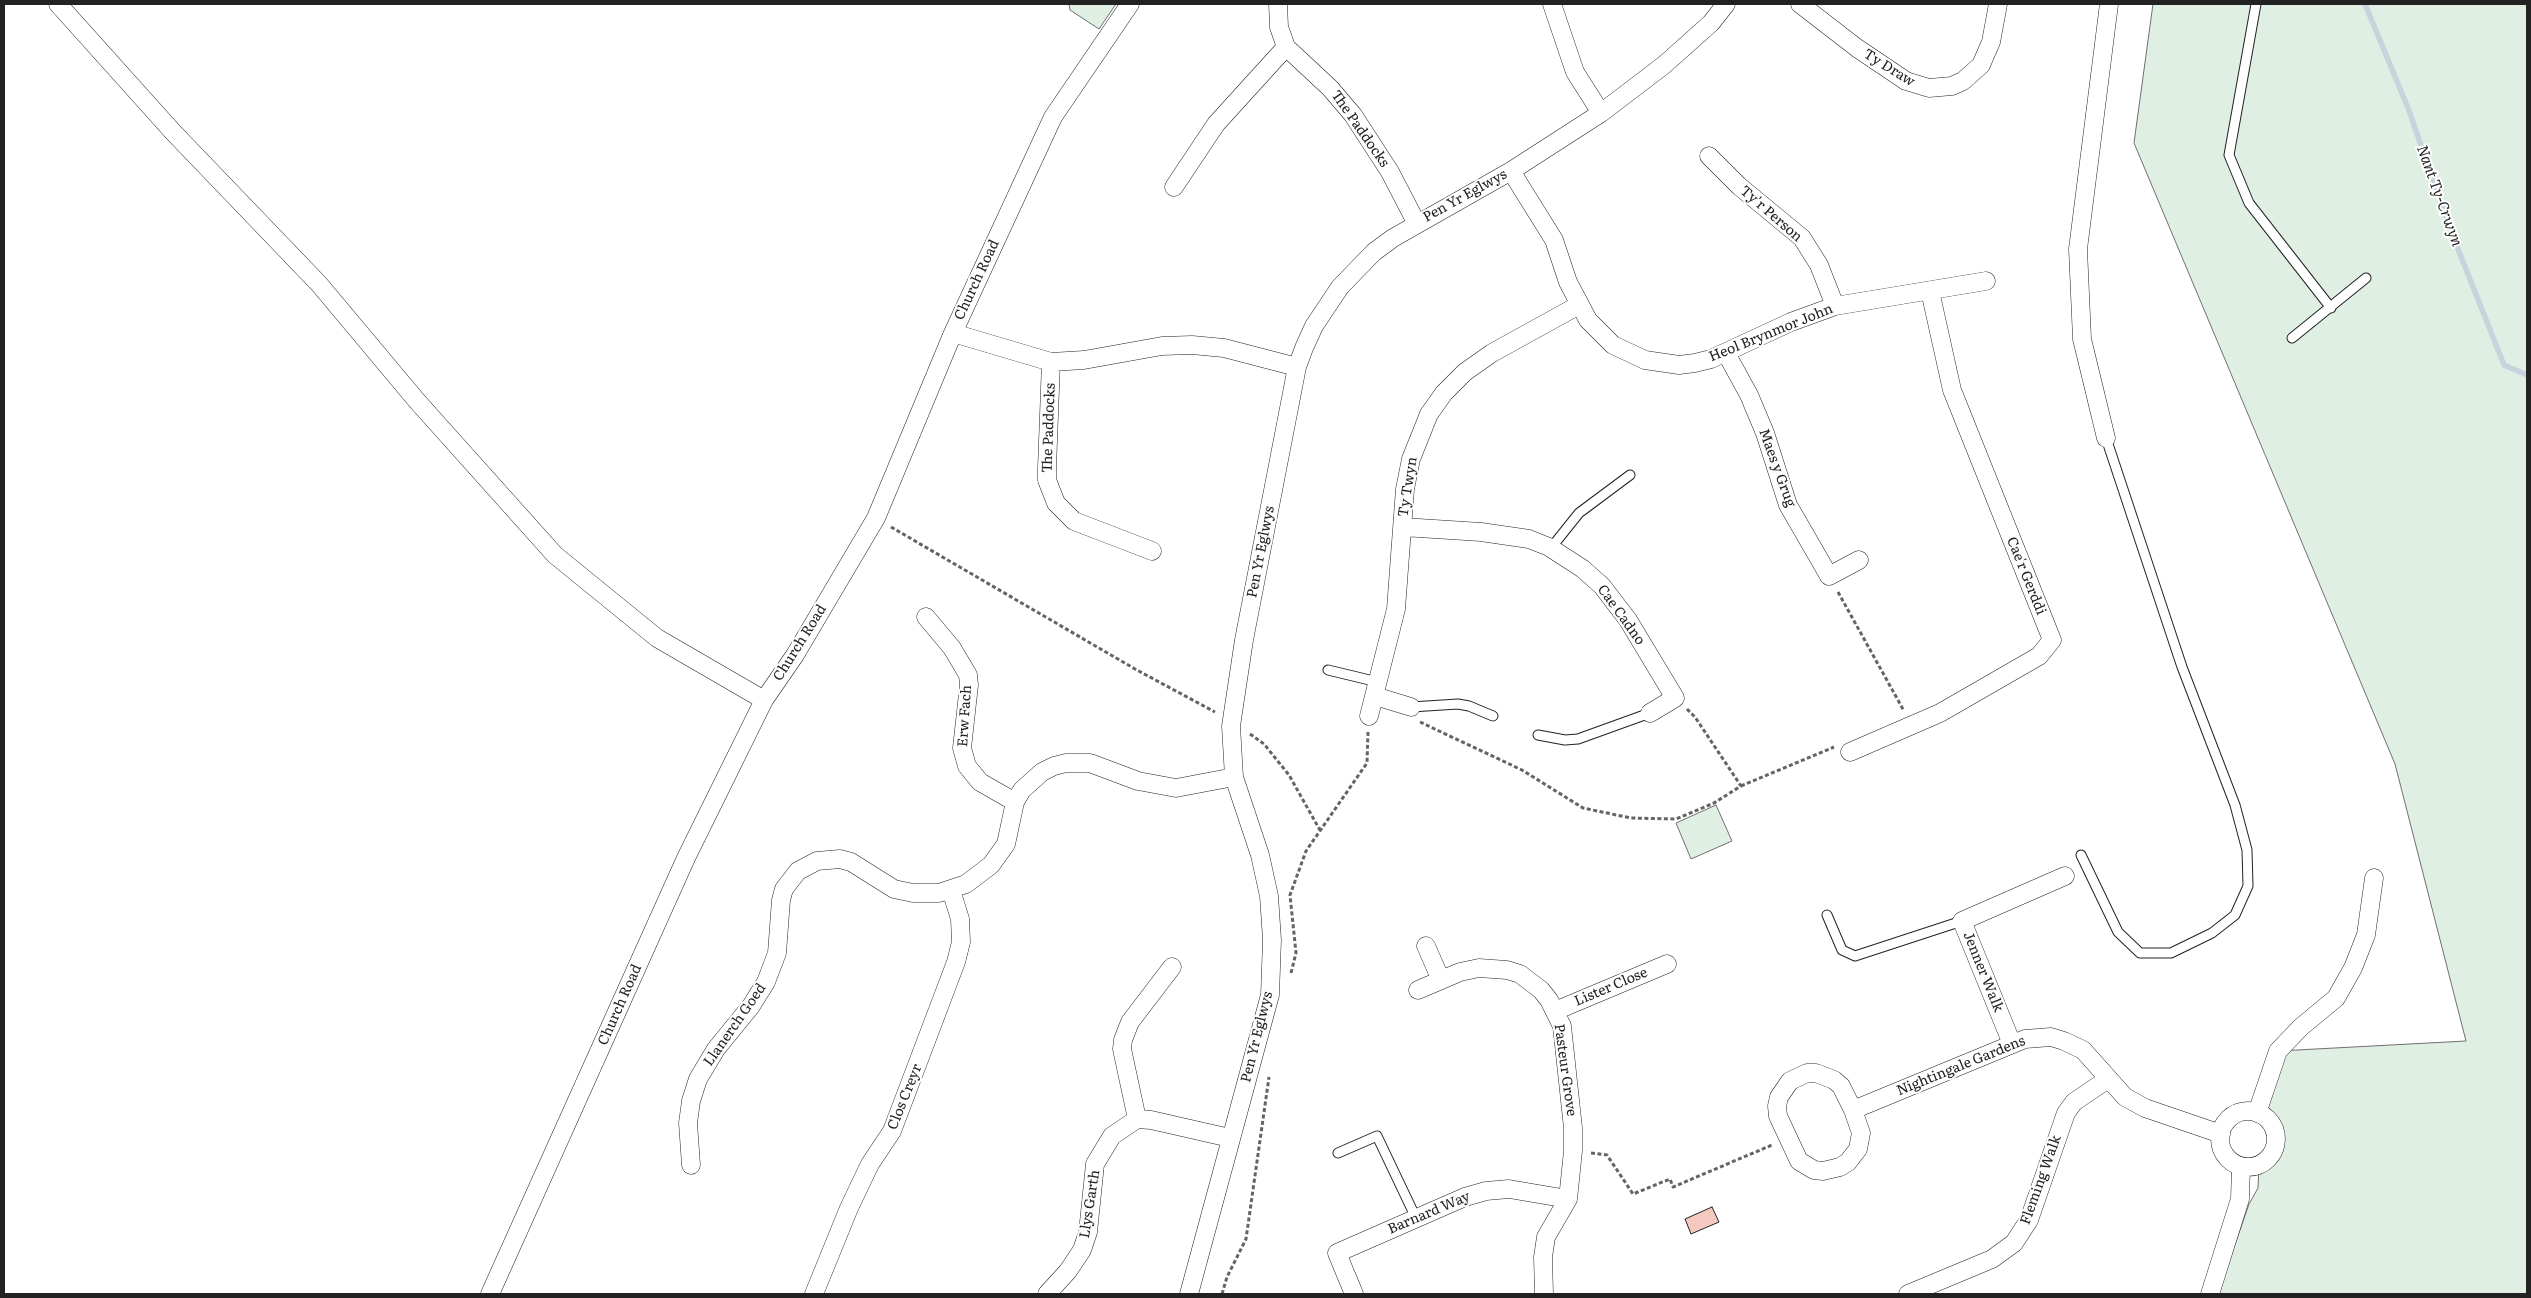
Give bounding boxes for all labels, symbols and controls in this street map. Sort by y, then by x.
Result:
street label: Ty Draw [1860,46,1918,90]
street label: The Paddocks [1327,87,1393,171]
water label: Nant Ty-Crwyn [2412,143,2466,249]
street label: Pen Yr Eglwys [1420,166,1510,226]
street label: Ty'r Person [1737,182,1805,246]
street label: Church Road [951,237,1003,323]
street label: Heol Brynmor John [1707,300,1835,366]
street label: The Paddocks [1039,383,1059,473]
street label: Maes y Grug [1755,427,1799,509]
street label: Ty Twyn [1395,456,1421,518]
street label: Pen Yr Eglwys [1244,505,1278,599]
street label: Cae'r Gerddi [2003,535,2049,617]
street label: Cae Cadno [1594,582,1648,648]
street label: Church Road [770,602,830,684]
street label: Erw Fach [954,684,976,748]
street label: Jenner Walk [1959,929,2007,1015]
street label: Church Road [595,962,645,1048]
street label: Lister Close [1572,964,1650,1010]
street label: Llanerch Goed [700,980,770,1070]
street label: Pen Yr Eglwys [1238,990,1276,1084]
street label: Pasteur Grove [1550,1023,1580,1117]
street label: Nightingale Gardens [1894,1032,2028,1100]
street label: Clos Creyr [884,1062,926,1132]
street label: Fleming Walk [2017,1133,2065,1227]
street label: Llys Garth [1076,1169,1104,1239]
street label: Barnard Way [1385,1188,1473,1238]

